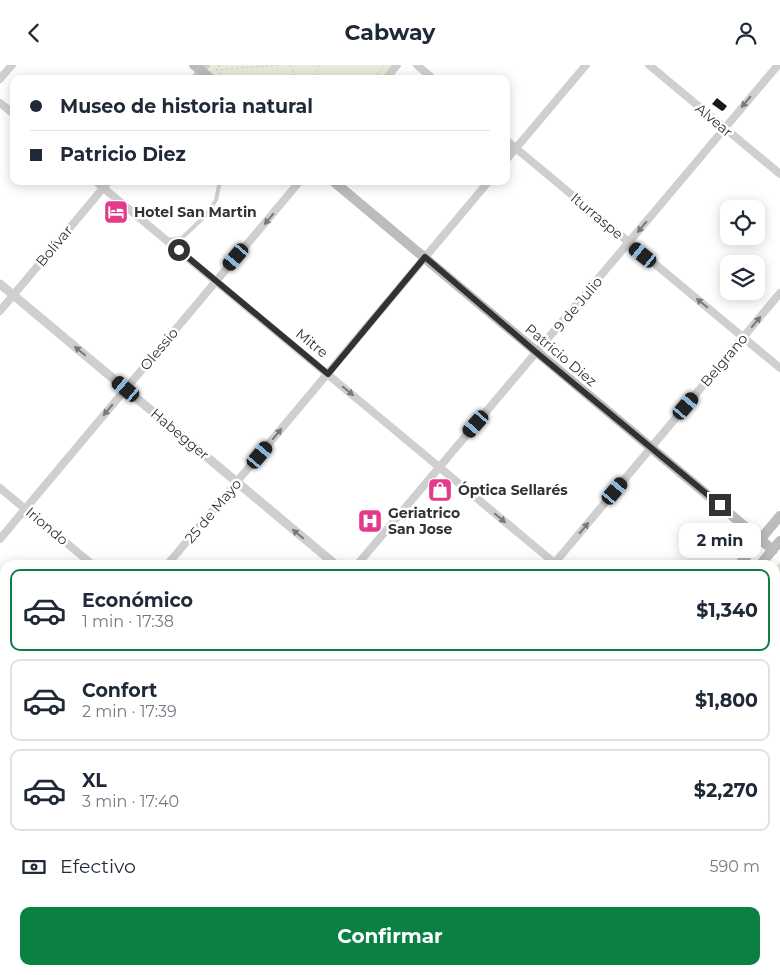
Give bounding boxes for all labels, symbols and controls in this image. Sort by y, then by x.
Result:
icon: back [20,19,48,47]
text: Cabway [345,19,435,46]
icon: person [732,19,760,47]
text: Museo de historia natural [60,95,313,118]
one-way arrow [741,96,752,109]
street label: Alvear [692,99,737,141]
text: Patricio Diez [60,143,186,166]
street label: Iturraspe [567,189,627,243]
hotel icon: Hotel San Martin [103,199,129,225]
map controls [720,200,765,300]
button: locate [720,200,765,245]
place label: Hotel San Martin [134,203,257,221]
one-way arrow [263,212,274,225]
one-way arrow [637,220,648,233]
street label: Bolívar [32,222,77,270]
route start [168,239,190,261]
car [626,240,659,270]
car [220,241,251,273]
button: layers [720,255,765,300]
street label: 9 de Julio [550,273,606,335]
one-way arrow [696,298,709,309]
one-way arrow [750,316,761,329]
street label: Patricio Diez [522,320,600,390]
street label: Olessio [136,324,182,374]
street label: Mitre [292,324,332,362]
street label: Belgrano [697,330,752,390]
one-way arrow [74,345,87,356]
car [109,374,142,404]
one-way arrow [342,385,354,397]
car [670,390,701,422]
one-way arrow [102,404,114,416]
street label: Habegger [147,404,213,464]
car [460,408,491,440]
one-way arrow [272,427,283,440]
car [244,439,275,471]
street label: 25 de Mayo [181,475,245,547]
car [599,475,630,507]
shop icon: Óptica Sellarés [427,477,453,503]
place label: Óptica Sellarés [458,481,568,499]
route end [709,494,731,516]
street label: Iriondo [22,503,72,549]
place label: Geriatrico San Jose [388,504,460,538]
hospital icon: Geriatrico San Jose [357,508,383,534]
one-way arrow [493,512,506,523]
one-way arrow [579,521,590,534]
callout: 2 min [679,523,761,557]
one-way arrow [292,528,305,539]
text: 2 min [697,531,743,550]
icon: car [22,588,67,633]
text: Económico [82,589,193,612]
text: $1,340 [696,599,758,622]
text: 1 min · 17:38 [82,612,174,631]
icon: car [22,678,67,723]
text: Confort [82,679,157,702]
text: $1,800 [695,689,758,712]
text: 2 min · 17:39 [82,702,177,721]
icon: car [22,768,67,813]
text: XL [82,769,107,792]
text: $2,270 [694,779,758,802]
text: 3 min · 17:40 [82,792,179,811]
icon: cash [20,853,48,881]
text: Efectivo [60,855,136,878]
text: 590 m [709,857,760,876]
button: Confirmar [20,907,760,965]

